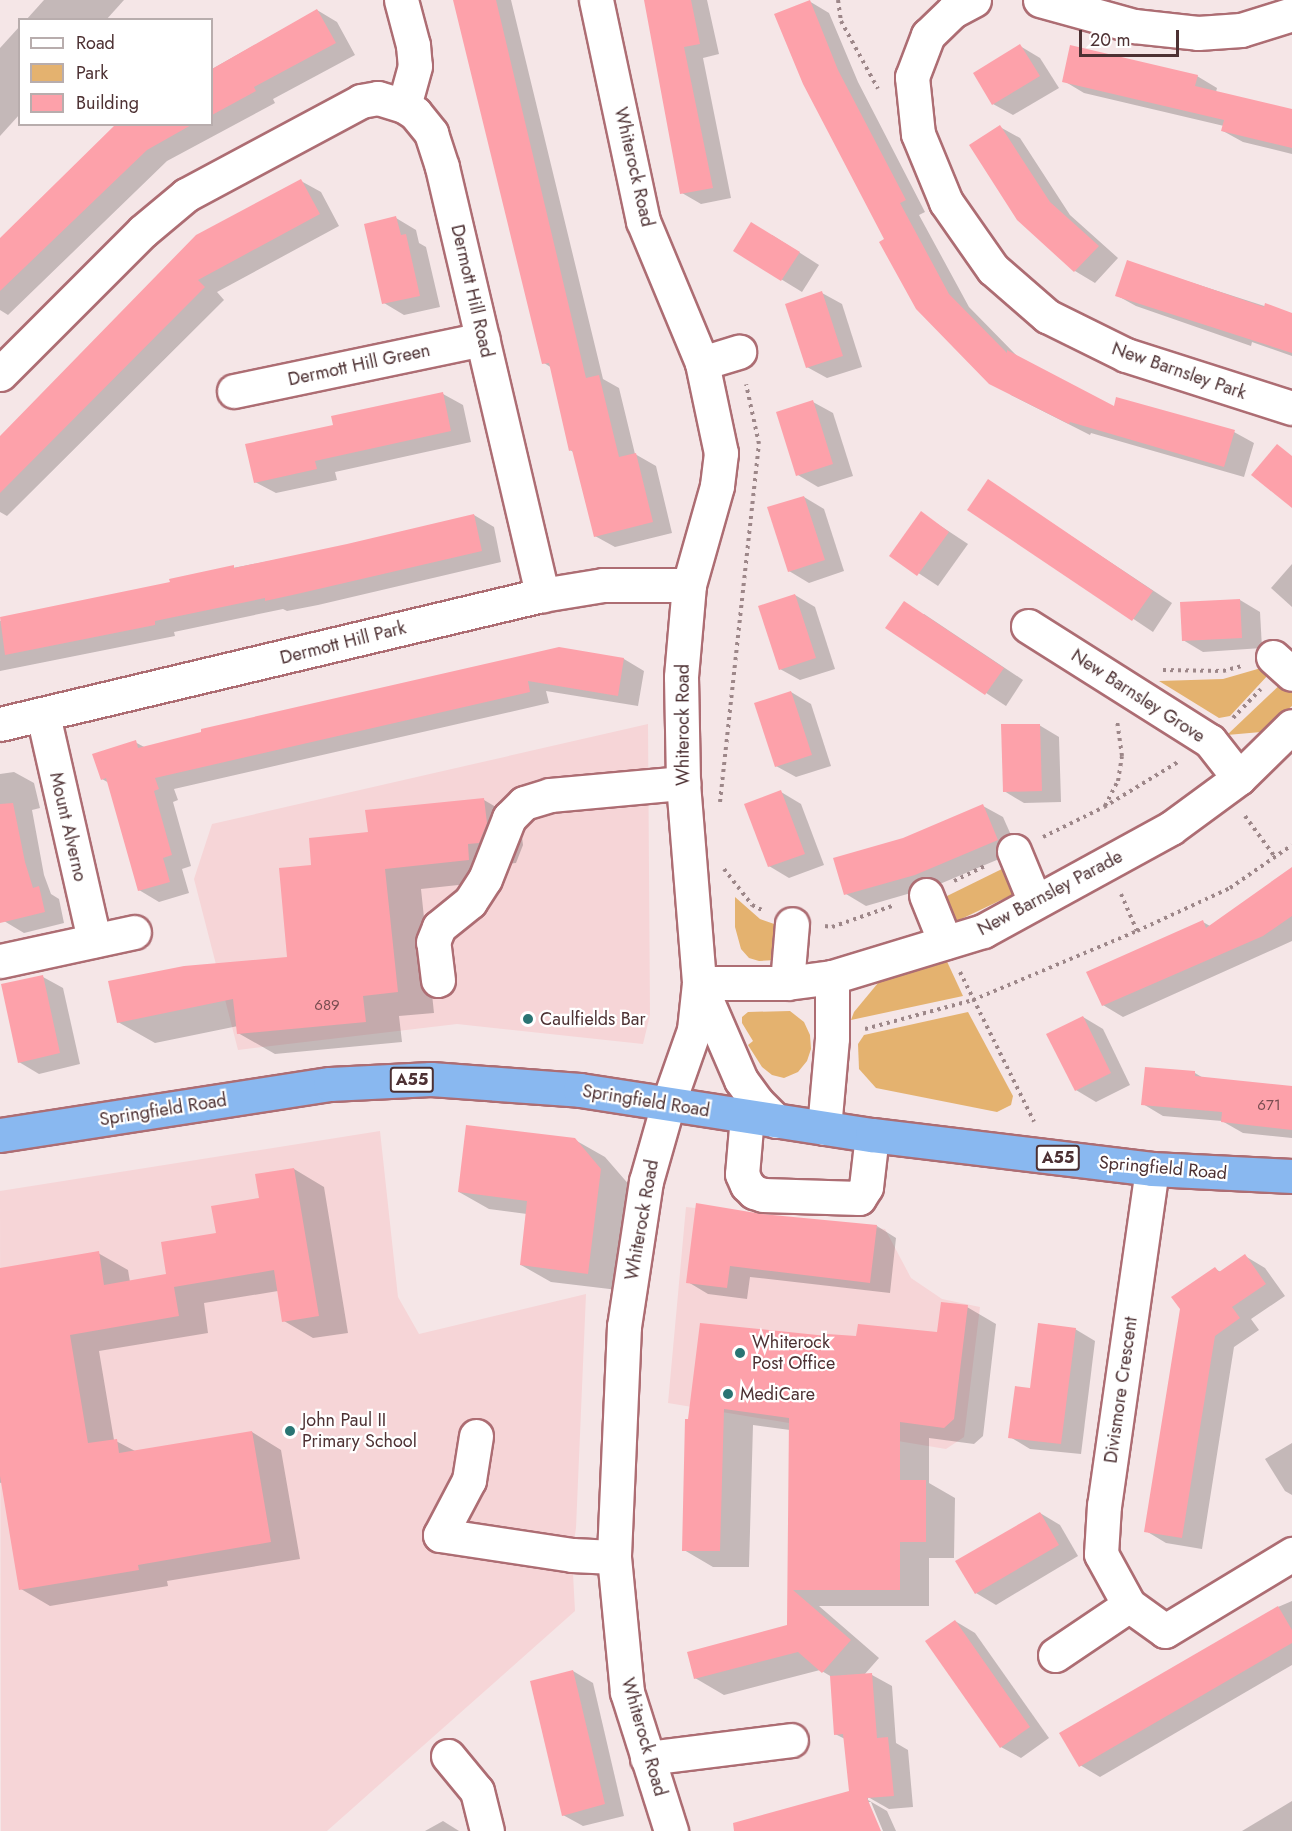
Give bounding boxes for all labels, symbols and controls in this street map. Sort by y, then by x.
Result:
legend [18,18,213,126]
scale bar [1082,18,1182,56]
text: 20 m [1090,27,1130,53]
text: Road [76,30,115,56]
text: Park [76,60,108,86]
text: Building [76,90,139,116]
street label: Whiterock Road [610,105,658,229]
street label: Dermott Hill Road [446,222,498,360]
street label: New Barnsley Park [1109,338,1249,404]
street label: Dermott Hill Green [286,339,432,391]
street label: Dermott Hill Park [278,617,408,669]
street label: New Barnsley Grove [1067,645,1209,747]
street label: Whiterock Road [672,664,694,786]
street label: Mount Alverno [45,770,91,884]
street label: New Barnsley Parade [974,846,1126,940]
house number: 689 [314,997,340,1015]
place label: Caulfields Bar [540,1008,646,1030]
marker: Caulfields Bar [521,1012,535,1026]
road number: A55 [390,1067,434,1093]
street label: Springfield Road [581,1080,711,1122]
street label: Springfield Road [98,1089,228,1131]
house number: 671 [1257,1097,1281,1115]
road number: A55 [1036,1145,1080,1171]
street label: Springfield Road [1098,1152,1228,1184]
street label: Whiterock Road [621,1158,663,1282]
street label: Divismore Crescent [1100,1315,1142,1465]
place label: Whiterock Post Office [752,1332,835,1374]
marker: Whiterock Post Office [733,1346,747,1360]
place label: MediCare [740,1383,815,1405]
marker: MediCare [721,1387,735,1401]
place label: John Paul II Primary School [302,1410,417,1452]
marker: John Paul II Primary School [283,1424,297,1438]
street label: Whiterock Road [617,1675,671,1799]

